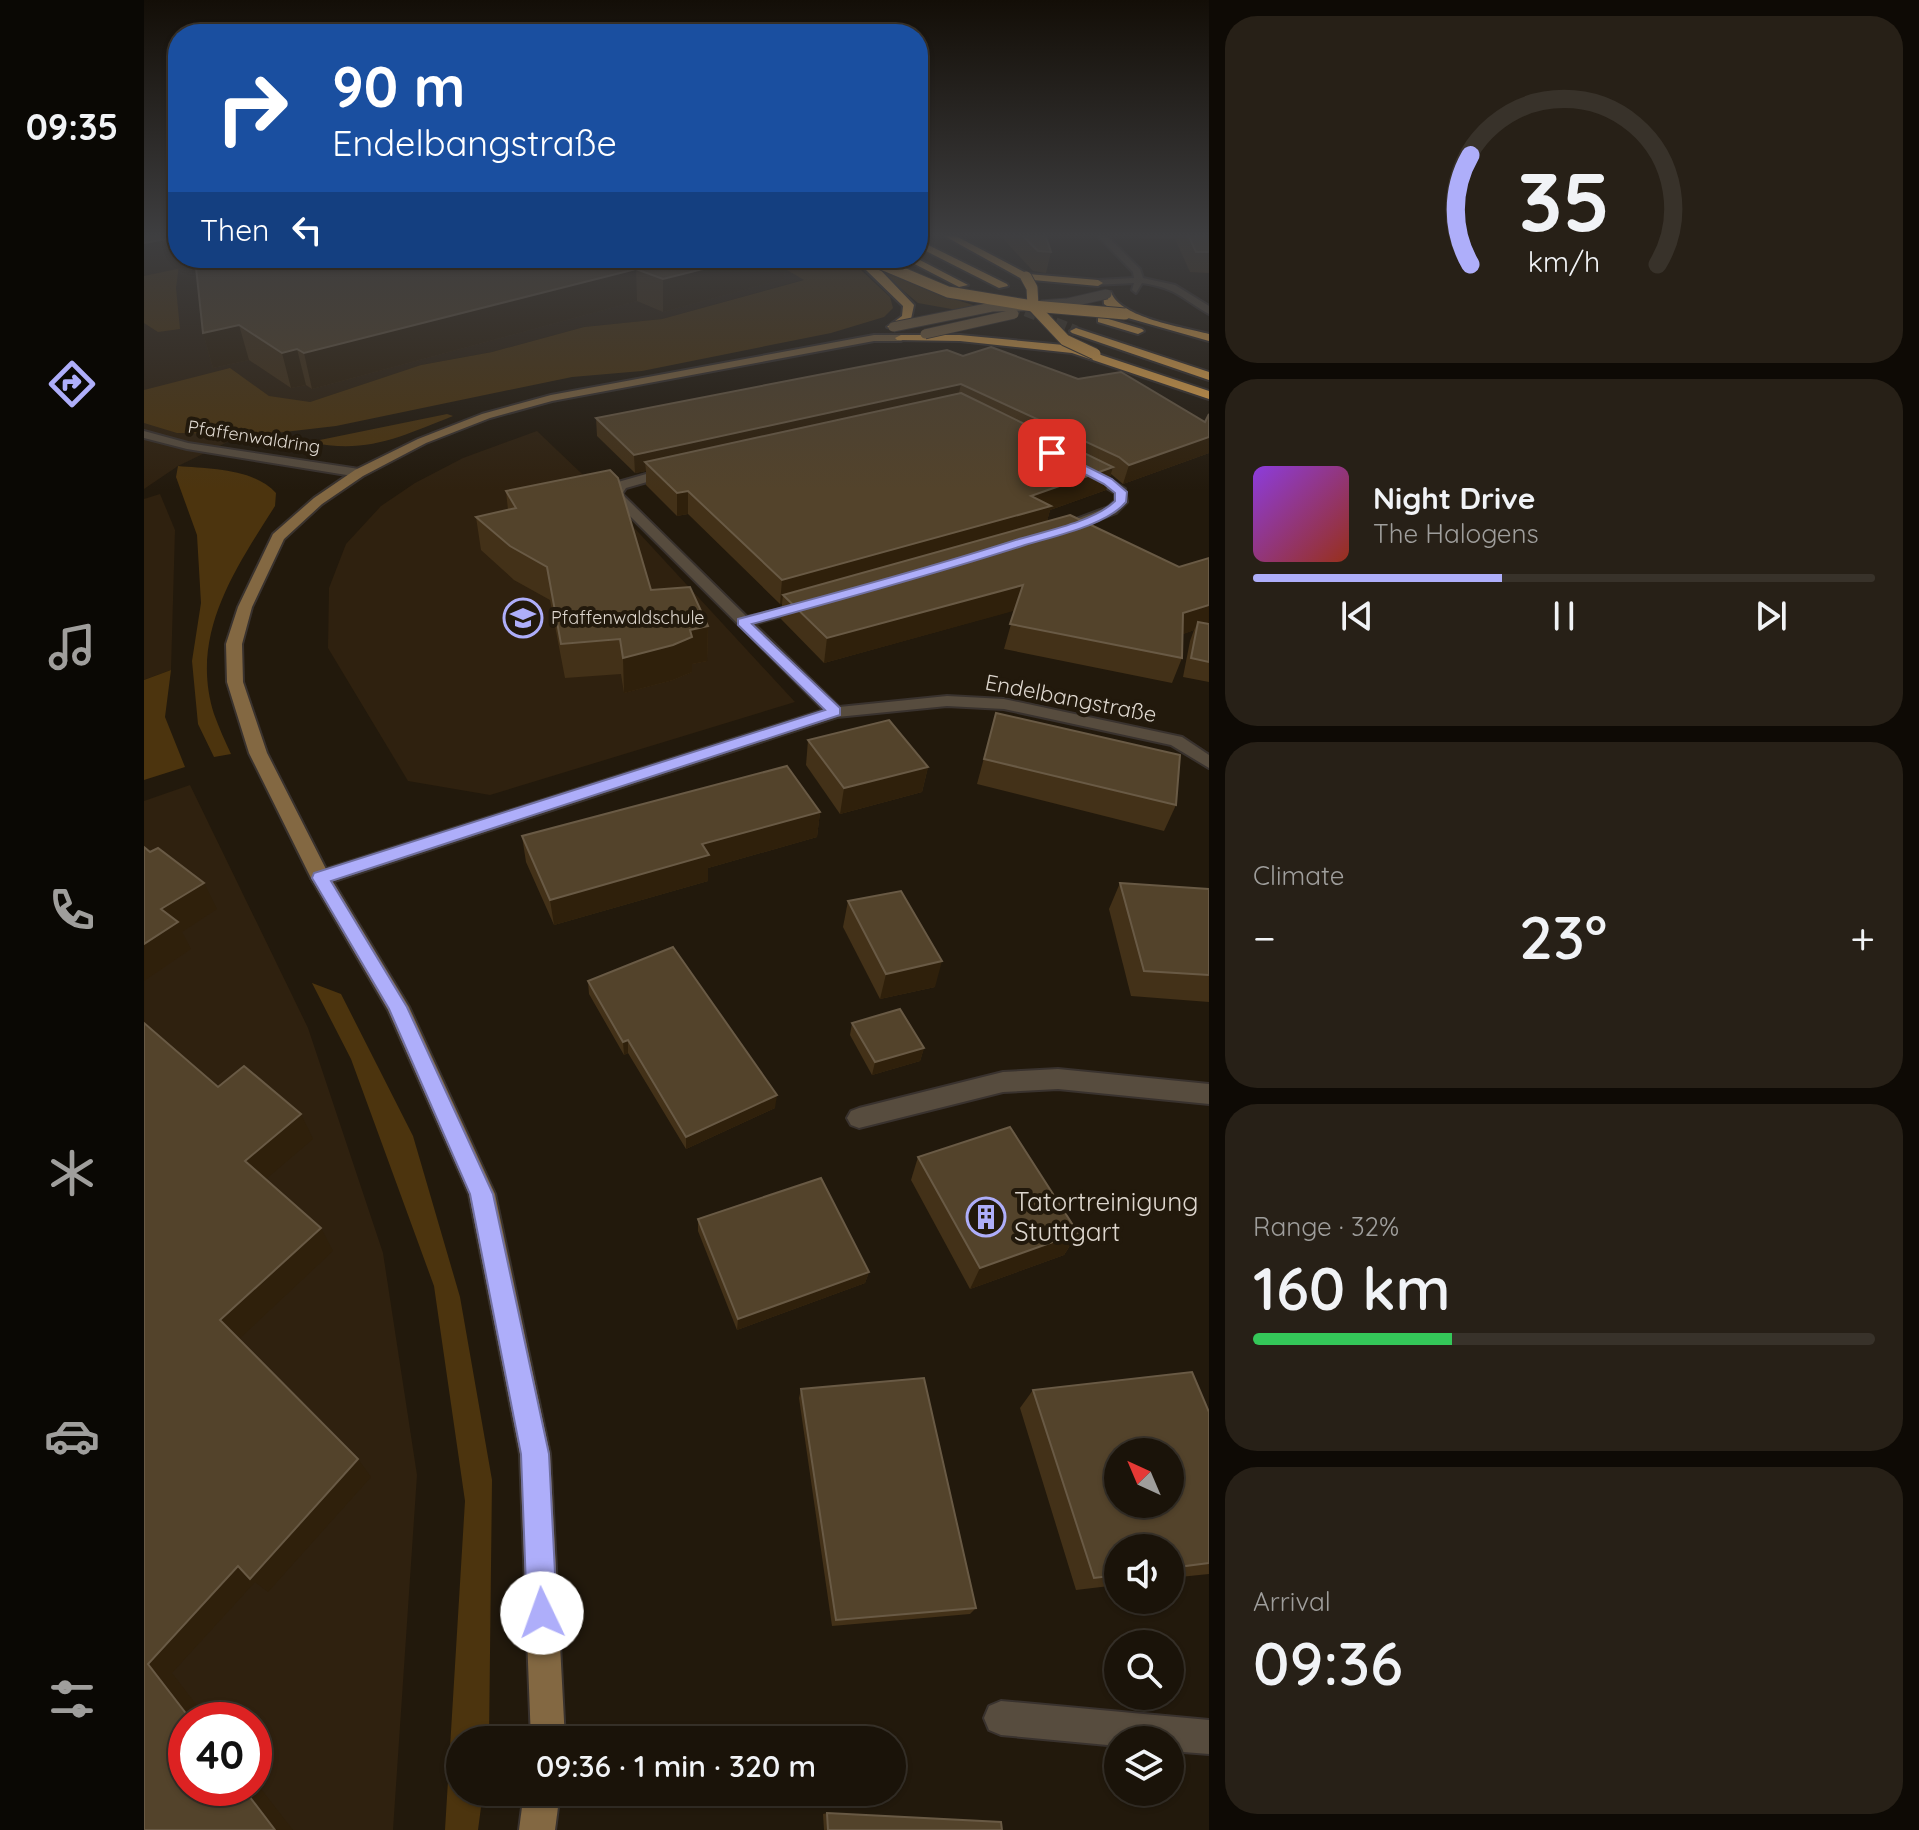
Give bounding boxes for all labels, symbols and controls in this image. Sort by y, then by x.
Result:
text: 90 m [332,51,466,121]
icon: right [200,56,304,160]
text: 09:35 [26,104,118,149]
text: Endelbangstraße [332,120,617,165]
text: 35 [1518,148,1610,252]
icon: left [285,208,329,252]
text: Then [200,211,269,249]
text: km/h [1528,244,1600,280]
icon: directions [44,356,100,412]
street label: Pfaffenwaldring [186,415,322,458]
pin [1018,419,1086,487]
icon: arrive [1030,431,1074,475]
text: Night Drive [1373,479,1535,517]
text: The Halogens [1373,517,1539,550]
icon: previous [1335,594,1379,638]
icon: pause [1542,594,1586,638]
icon: next [1749,594,1793,638]
school or university icon: Pfaffenwaldschule [502,597,544,639]
place label: Pfaffenwaldschule [551,606,705,629]
icon: music [44,619,100,675]
street label: Endelbangstraße [983,668,1159,728]
text: Climate [1253,859,1344,892]
icon: phone [44,882,100,938]
text: 23° [1519,899,1607,974]
text: − [1253,910,1276,965]
text: + [1850,910,1875,965]
icon: climate [44,1145,100,1201]
place label: Tatortreinigung Stuttgart [1014,1185,1198,1248]
building icon: Tatortreinigung Stuttgart [965,1196,1007,1238]
text: Range · 32% [1253,1210,1399,1243]
text: 160 km [1253,1250,1451,1325]
icon: car [44,1408,100,1464]
north arrow [1104,1438,1184,1518]
map controls [1104,1438,1184,1806]
button: sound [1104,1534,1184,1614]
position arrow [500,1571,584,1655]
text: Arrival [1253,1585,1331,1618]
text: 09:36 [1253,1625,1403,1700]
button: search [1104,1630,1184,1710]
icon: filters [44,1671,100,1727]
speed limit sign: 40 [168,1702,272,1806]
button: layers [1104,1726,1184,1806]
text: 09:36 · 1 min · 320 m [536,1747,816,1785]

